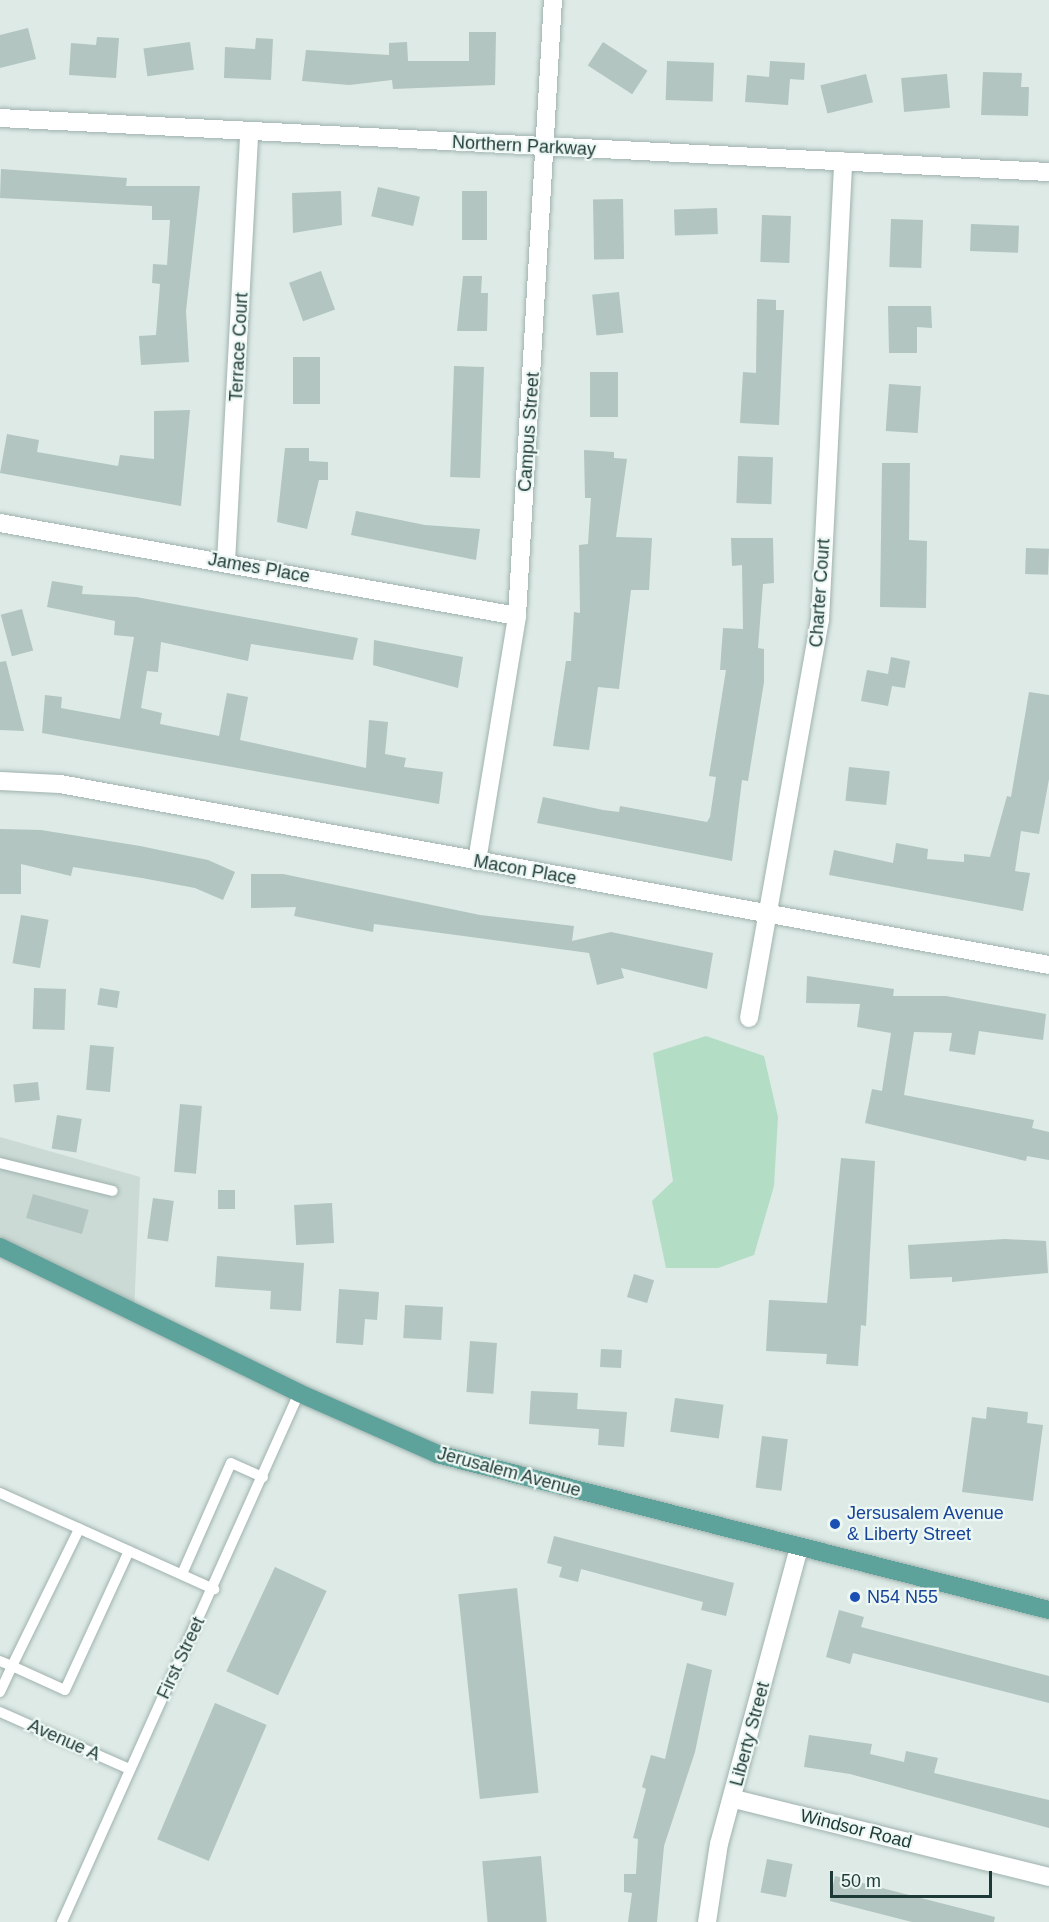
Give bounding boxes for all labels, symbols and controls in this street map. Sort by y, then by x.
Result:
street label: Northern Parkway [452,131,596,161]
street label: Terrace Court [225,292,253,402]
street label: Campus Street [514,371,544,493]
street label: Charter Court [805,538,835,648]
street label: James Place [206,548,312,588]
street label: Macon Place [472,850,578,890]
street label: Jerusalem Avenue [434,1442,584,1502]
place label: Jersusalem Avenue & Liberty Street [847,1503,1005,1546]
marker: Jersusalem Avenue & Liberty Street [828,1517,842,1531]
place label: N54 N55 [867,1586,938,1608]
marker: N54 N55 [848,1590,862,1604]
street label: First Street [153,1614,209,1702]
street label: Liberty Street [726,1680,774,1788]
street label: Avenue A [24,1714,104,1766]
street label: Windsor Road [798,1805,914,1853]
scale bar [833,1859,995,1897]
text: 50 m [841,1871,881,1891]

